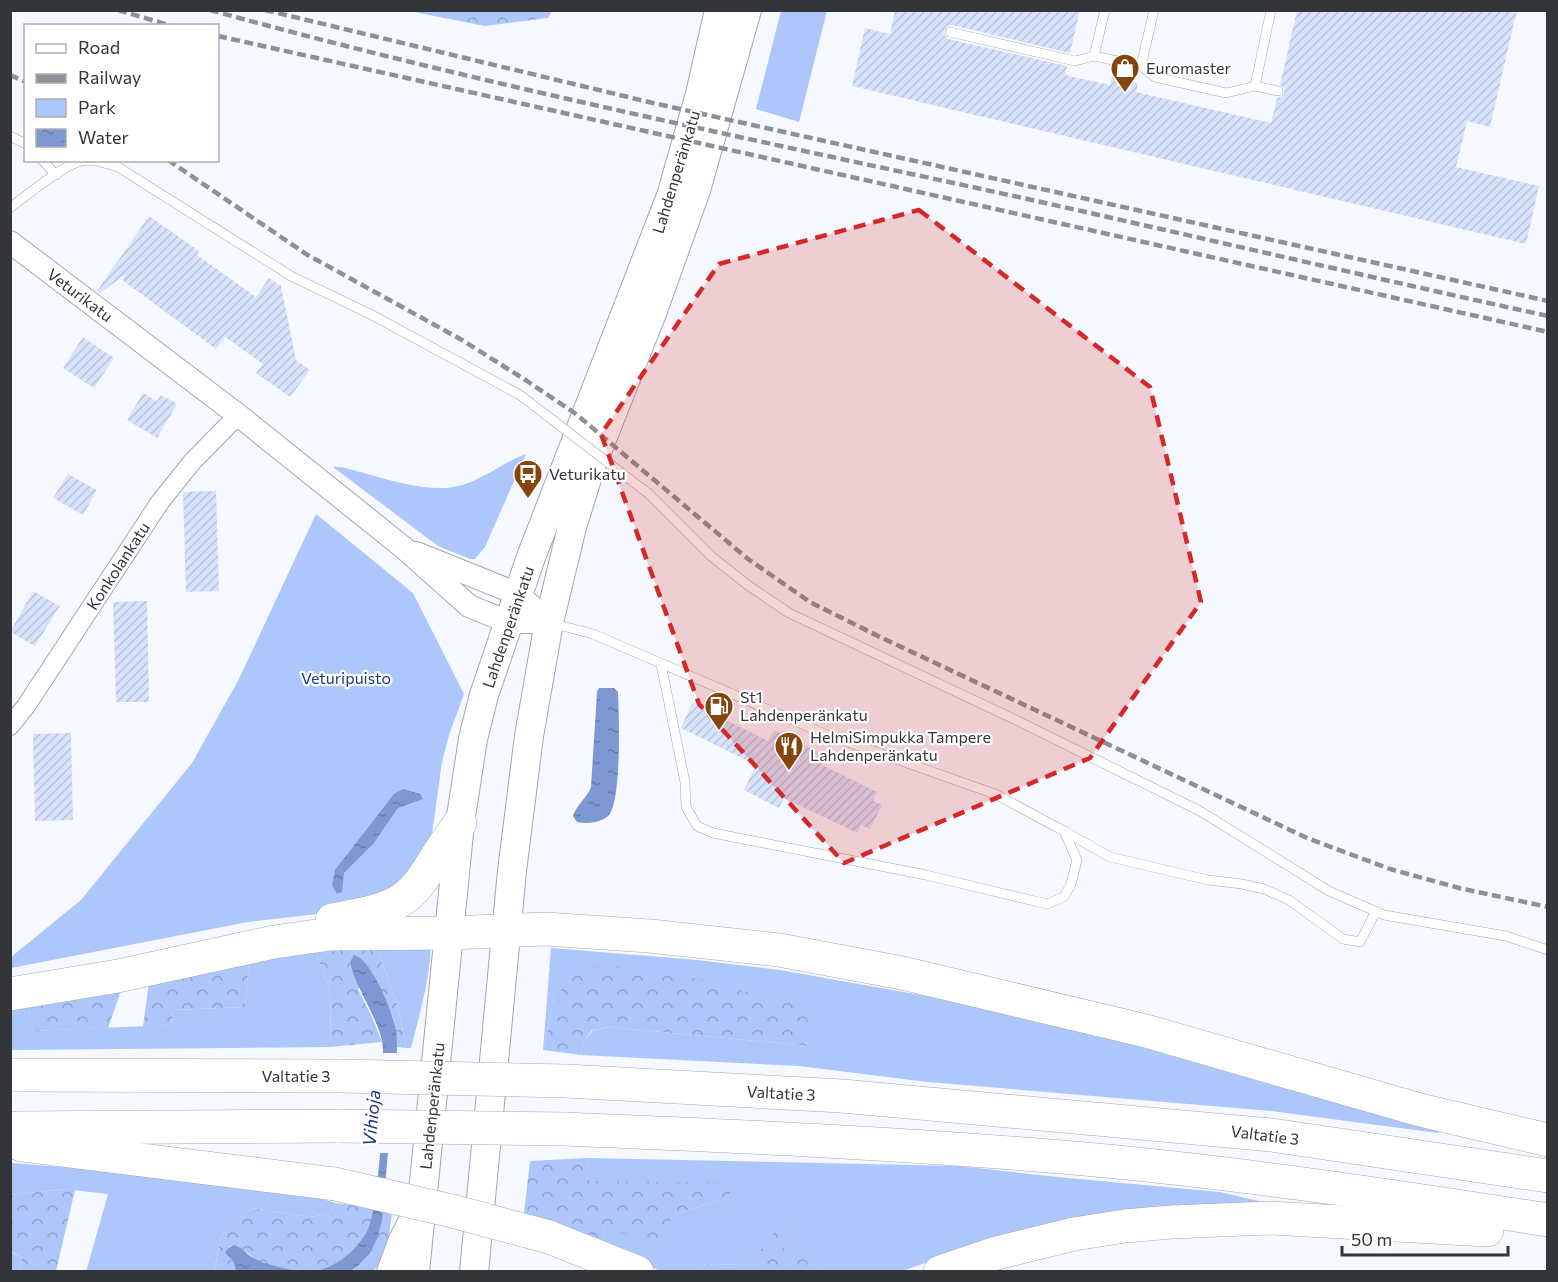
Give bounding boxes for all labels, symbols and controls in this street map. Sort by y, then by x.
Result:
legend [24,24,219,162]
text: Road [78,36,120,58]
shop icon: Euromaster [1109,52,1141,94]
place label: Euromaster [1146,58,1232,77]
text: Railway [78,66,141,88]
text: Park [78,96,116,118]
street label: Lahdenperänkatu [648,108,703,236]
text: Water [78,126,129,148]
street label: Veturikatu [44,264,117,325]
bus stop icon: Veturikatu [512,458,544,500]
place label: Veturikatu [549,464,626,483]
street label: Konkolankatu [82,518,153,613]
street label: Lahdenperänkatu [478,563,537,690]
park label: Veturipuisto [301,668,391,687]
place label: St1 Lahdenperänkatu [740,687,868,724]
fuel station icon: St1 Lahdenperänkatu [703,690,735,732]
place label: HelmiSimpukka Tampere Lahdenperänkatu [810,727,991,764]
restaurant icon: HelmiSimpukka Tampere Lahdenperänkatu [773,730,805,772]
street label: Lahdenperänkatu [415,1041,448,1170]
street label: Valtatie 3 [262,1066,330,1085]
street label: Valtatie 3 [746,1081,816,1104]
water label: Vihioja [358,1089,384,1147]
street label: Valtatie 3 [1230,1121,1300,1148]
scale bar [1342,1219,1508,1257]
text: 50 m [1351,1228,1392,1250]

